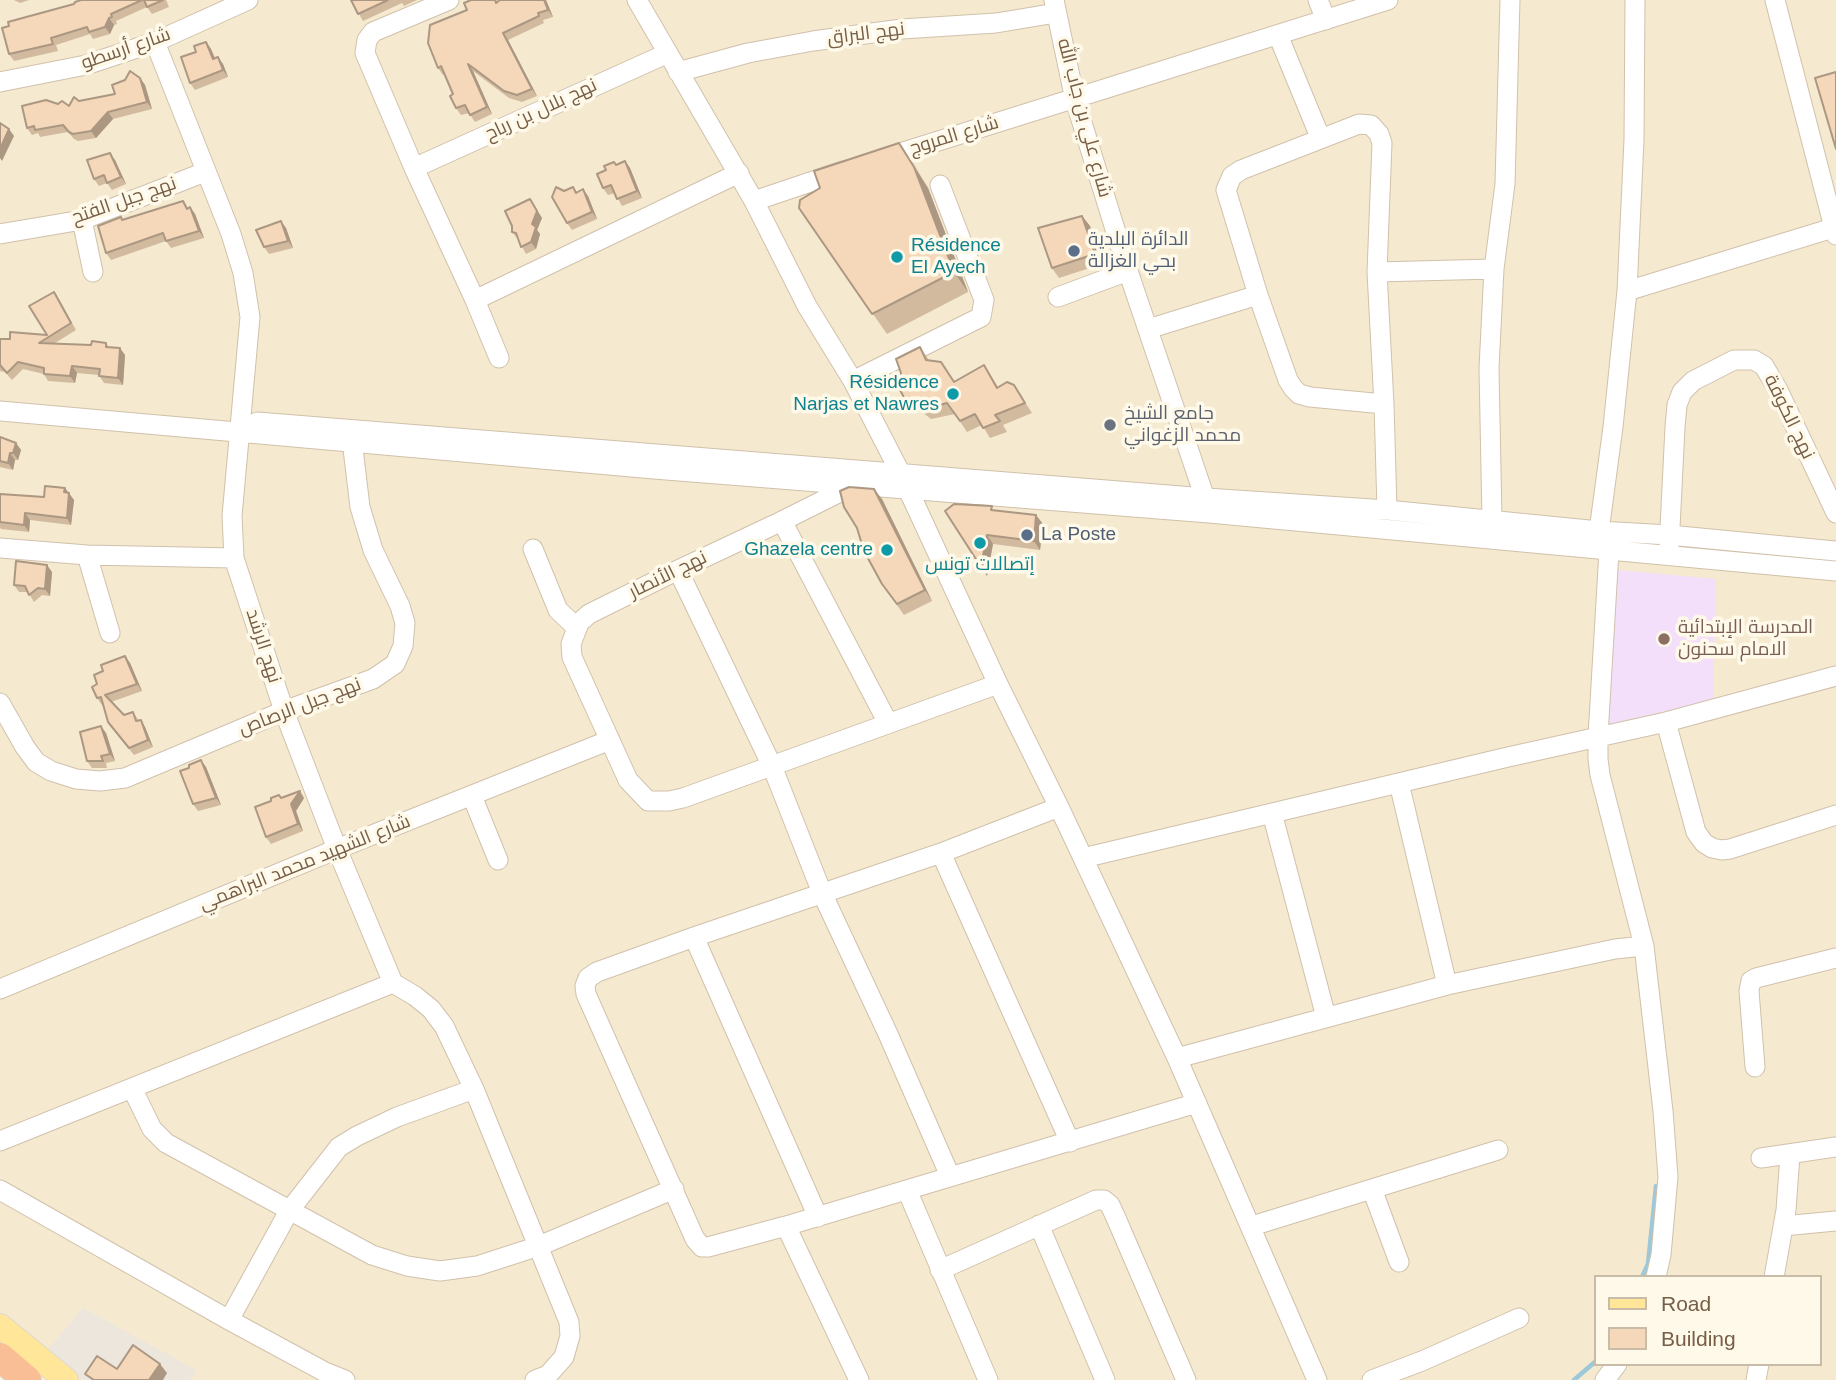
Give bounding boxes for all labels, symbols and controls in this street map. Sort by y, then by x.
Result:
street label: نهج البراق [826,18,906,50]
street label: شارع أرسطو [78,23,174,75]
street label: شارع علي بن جاب الله [1052,36,1116,200]
street label: نهج بلال بن رباح [481,74,601,146]
street label: شارع المروج [907,112,1001,160]
street label: نهج جبل الفتح [69,172,179,230]
place label: الدائرة البلدية بحي الغزالة [1088,229,1189,273]
place label: Résidence El Ayech [911,235,1001,279]
marker: الدائرة البلدية بحي الغزالة [1066,243,1082,259]
marker: Résidence El Ayech [889,249,905,265]
street label: نهج الكوفة [1759,371,1819,463]
place label: Résidence Narjas et Nawres [793,372,939,416]
marker: Résidence Narjas et Nawres [945,386,961,402]
place label: جامع الشيخ محمد الزغواني [1124,403,1241,447]
marker: جامع الشيخ محمد الزغواني [1102,417,1118,433]
place label: La Poste [1041,524,1116,546]
marker: La Poste [1019,527,1035,543]
marker: إتصالات تونس [972,535,988,551]
place label: Ghazela centre [744,539,873,561]
marker: Ghazela centre [879,542,895,558]
street label: نهج الأنصار [625,546,711,604]
place label: إتصالات تونس [925,554,1035,576]
street label: نهج الرشد [240,606,286,686]
place label: المدرسة الإبتدائية الامام سحنون [1678,617,1813,661]
marker: المدرسة الإبتدائية الامام سحنون [1656,631,1672,647]
street label: نهج جبل الرصاص [236,673,364,741]
street label: شارع الشهيد محمد البراهمي [196,810,414,916]
legend [1594,1275,1822,1366]
text: Road [1661,1292,1711,1315]
text: Building [1661,1327,1736,1350]

